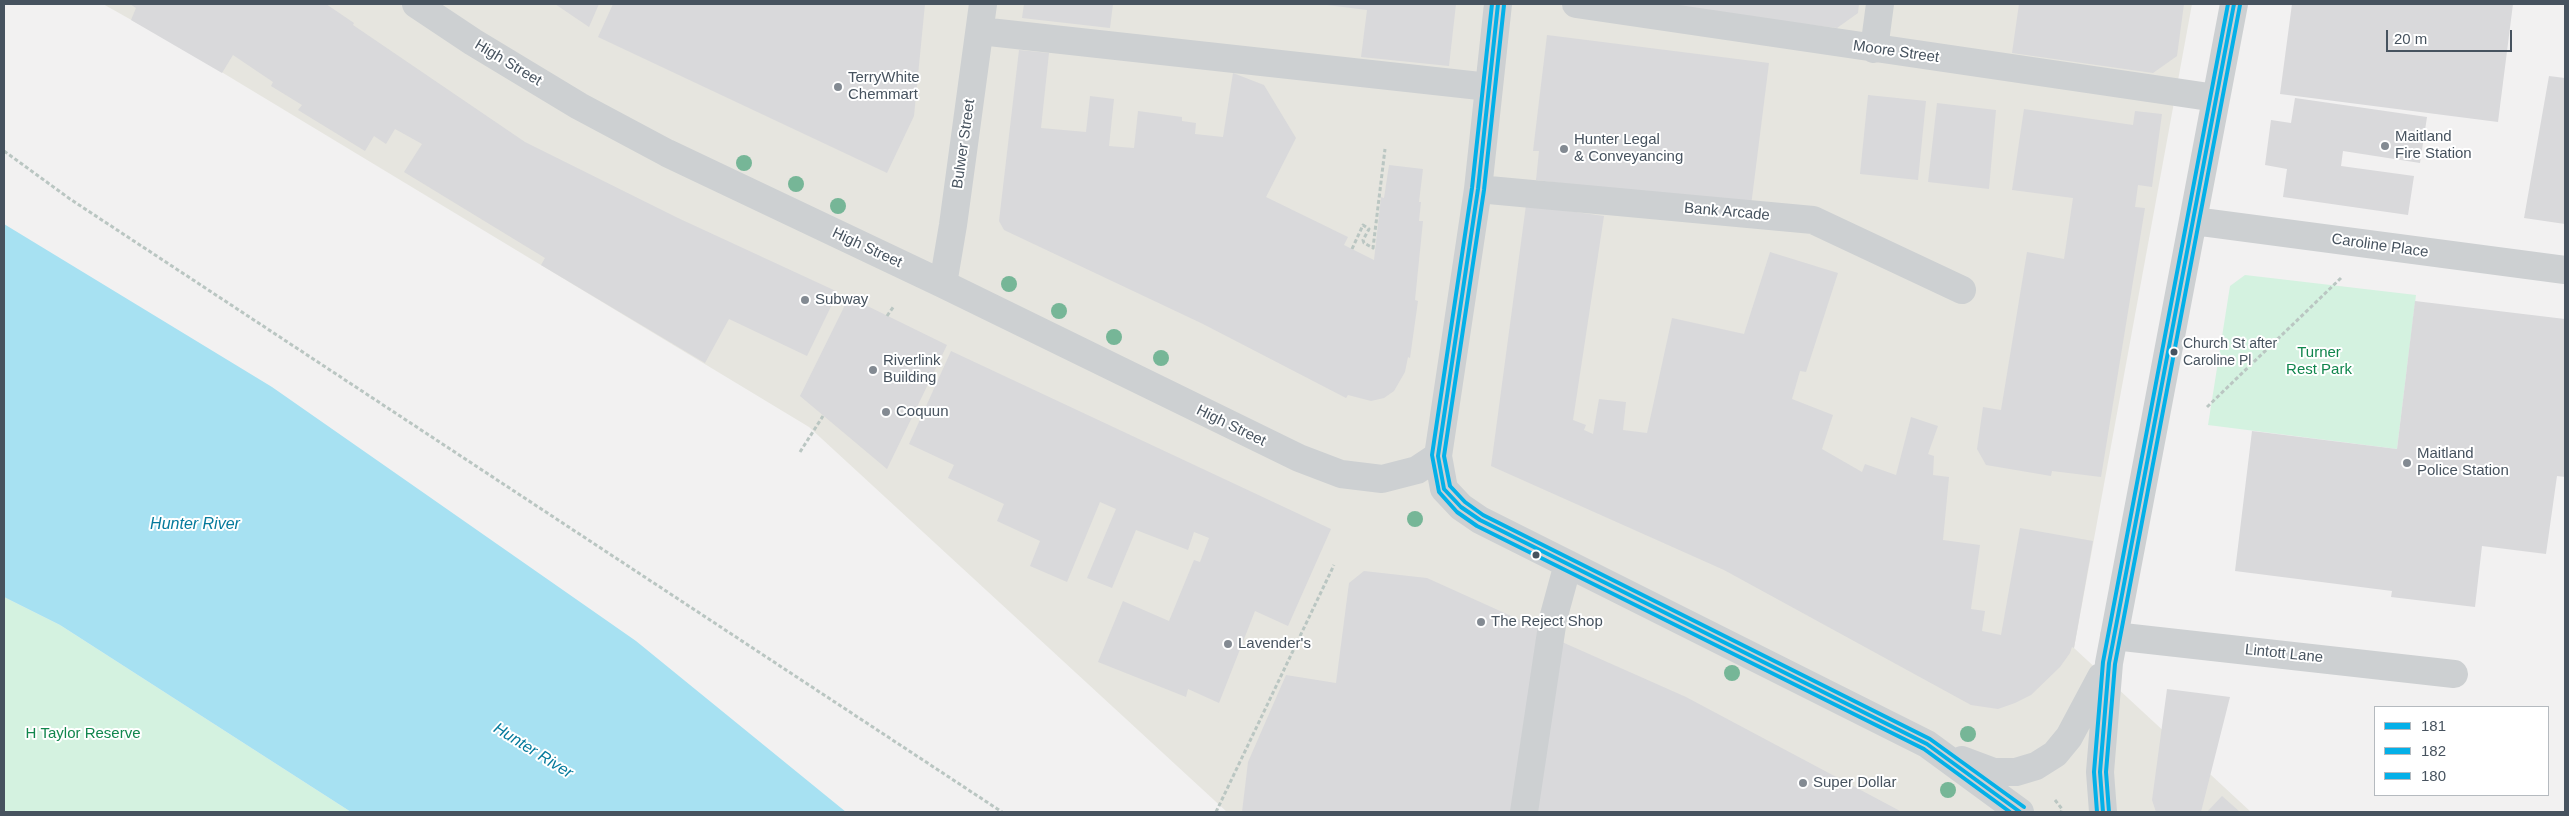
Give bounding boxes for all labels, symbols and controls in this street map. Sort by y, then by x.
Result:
scale bar [2389,20,2515,52]
text: 20 m [2394,30,2427,47]
street label: High Street [471,36,545,90]
street label: Moore Street [1852,37,1940,67]
place label: TerryWhite Chemmart [848,69,920,104]
marker: TerryWhite Chemmart [832,81,844,93]
street label: Bulwer Street [949,98,979,190]
place label: Maitland Fire Station [2395,128,2472,163]
place label: Hunter Legal & Conveyancing [1574,131,1683,166]
marker: Maitland Fire Station [2379,140,2391,152]
marker: Hunter Legal & Conveyancing [1558,143,1570,155]
street label: Bank Arcade [1683,199,1771,225]
street label: High Street [829,224,905,272]
street label: Caroline Place [2330,230,2430,262]
place label: Subway [815,291,868,309]
marker: Subway [799,294,811,306]
place label: Church St after Caroline Pl [2183,336,2277,368]
park label: Turner Rest Park [2286,344,2352,379]
marker: Church St after Caroline Pl [2169,347,2179,357]
place label: Riverlink Building [883,352,941,387]
marker: Riverlink Building [867,364,879,376]
street label: High Street [1193,401,1269,451]
place label: Coquun [896,403,949,421]
marker: Coquun [880,406,892,418]
place label: Maitland Police Station [2417,445,2509,480]
marker: Maitland Police Station [2401,457,2413,469]
water label: Hunter River [150,515,240,535]
unlabelled marker [1531,550,1541,560]
place label: The Reject Shop [1491,613,1603,631]
marker: The Reject Shop [1475,616,1487,628]
place label: Lavender's [1238,635,1311,653]
marker: Lavender's [1222,638,1234,650]
street label: Lintott Lane [2244,641,2324,667]
legend [2374,706,2549,796]
text: 181 [2421,717,2446,734]
water label: Hunter River [490,719,576,783]
park label: H Taylor Reserve [25,725,141,743]
text: 182 [2421,742,2446,759]
text: 180 [2421,767,2446,784]
place label: Super Dollar [1813,774,1896,792]
marker: Super Dollar [1797,777,1809,789]

